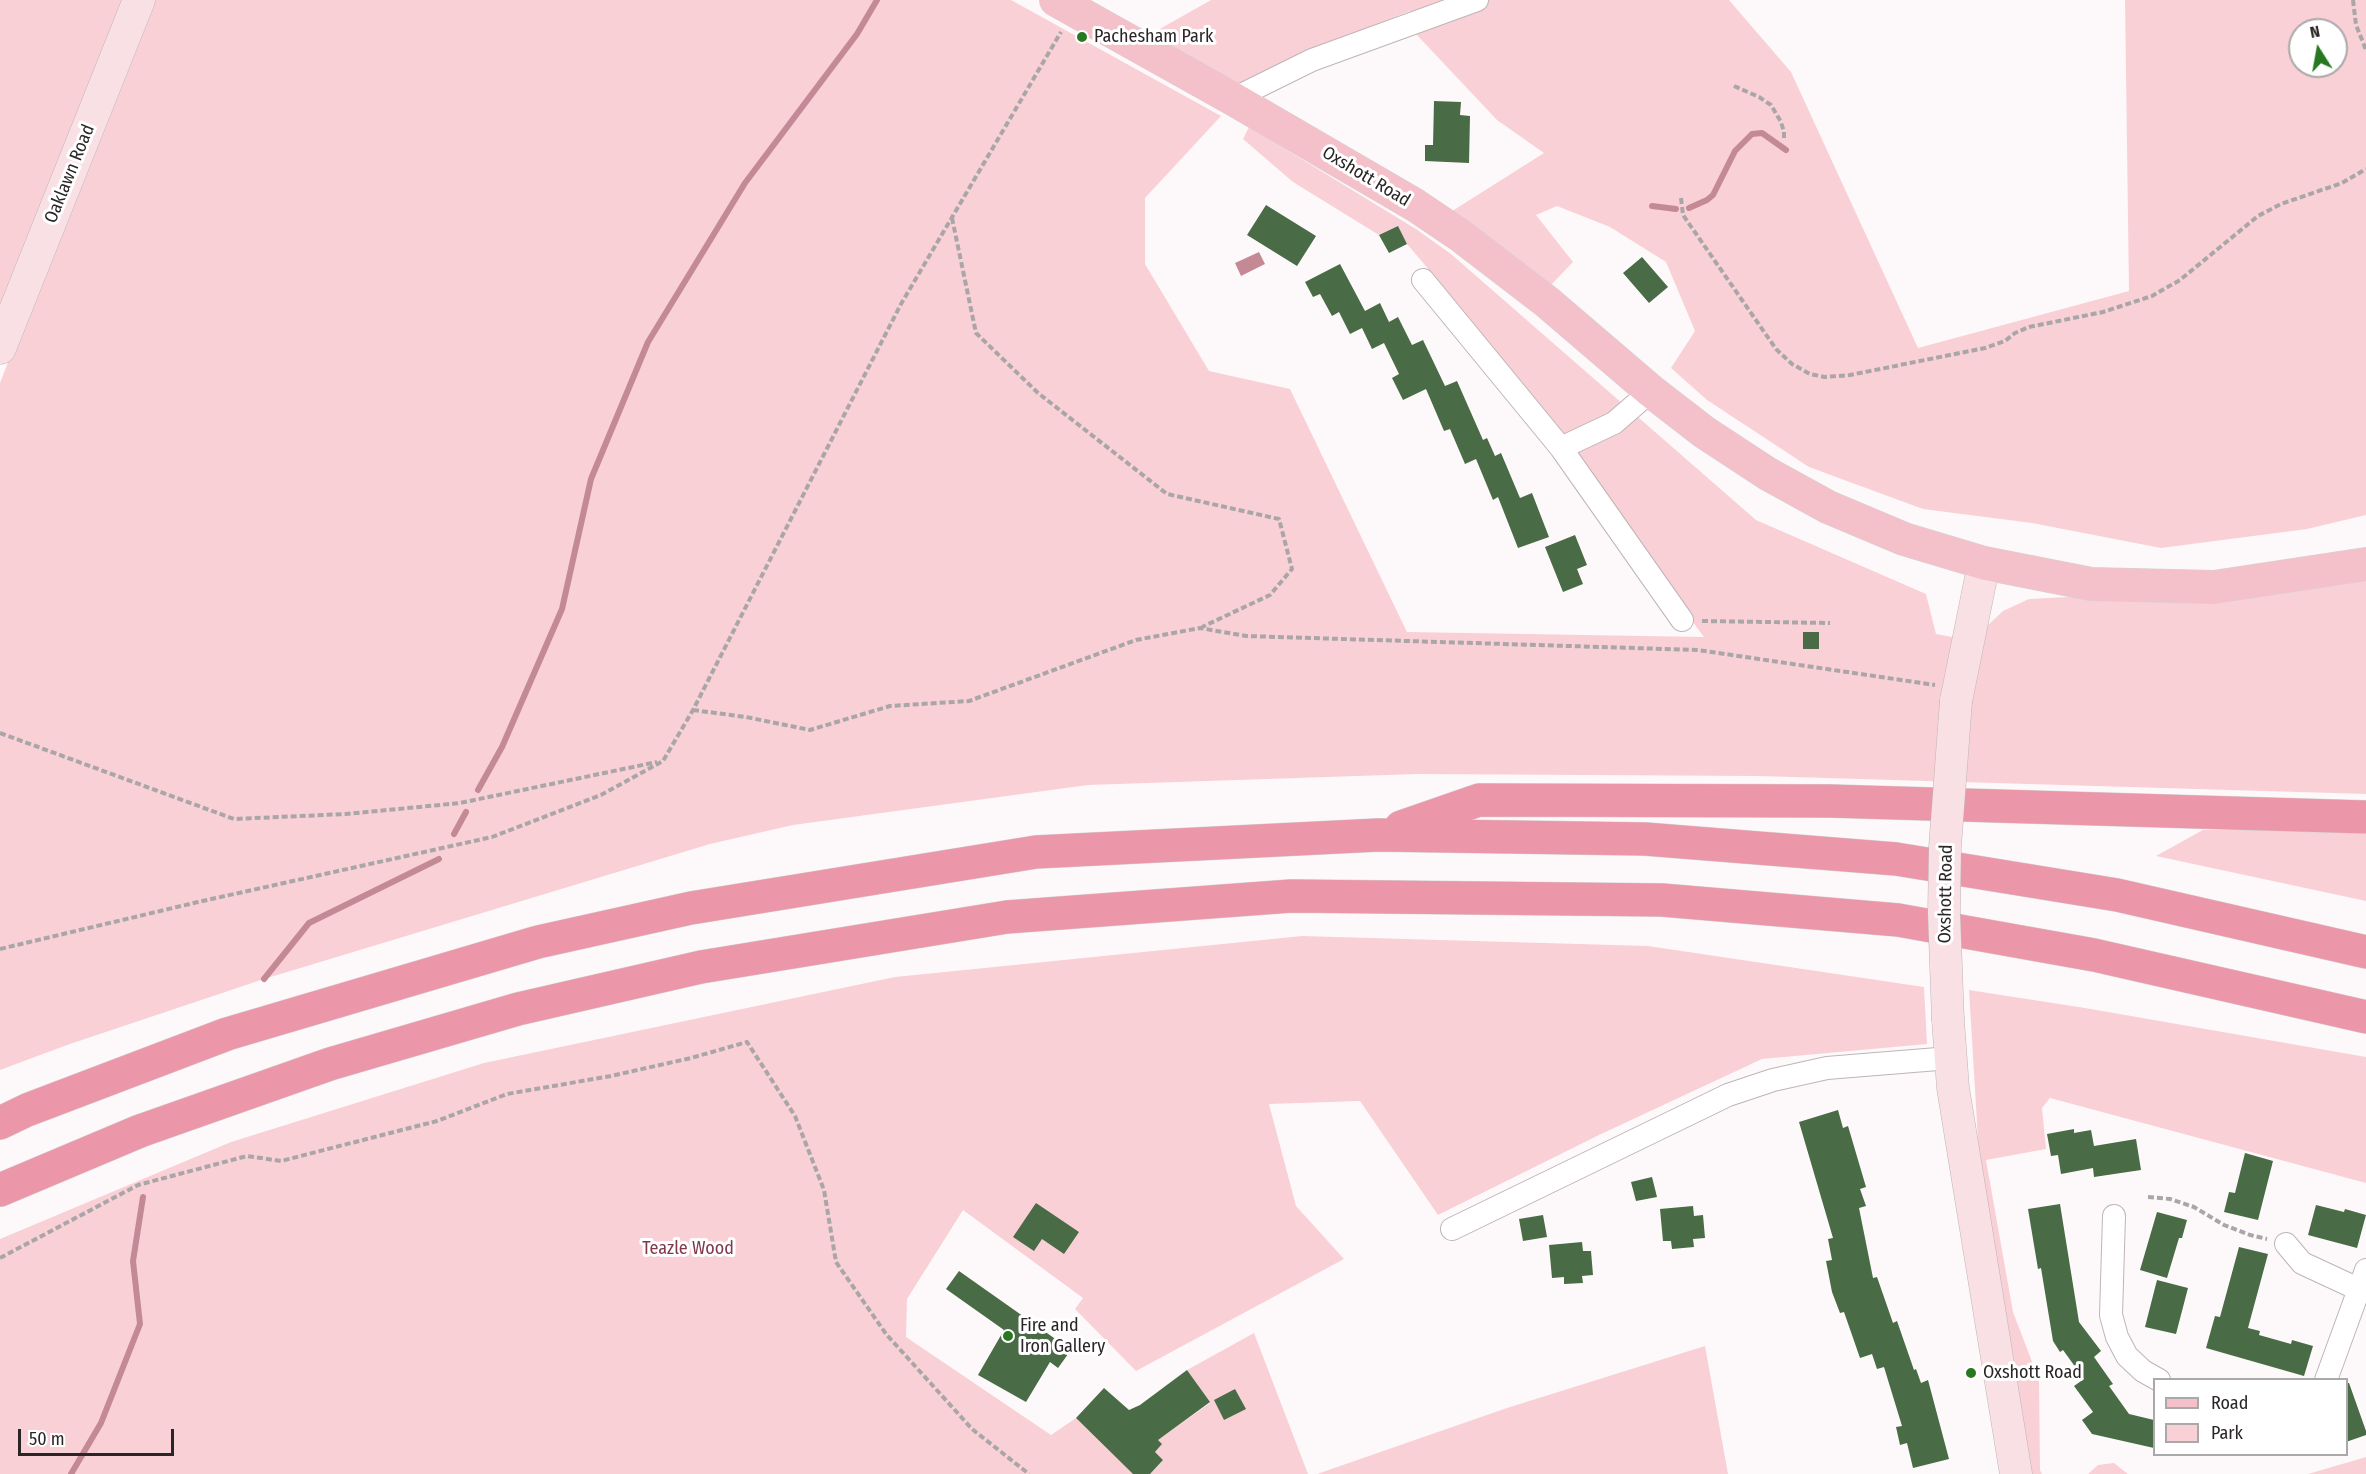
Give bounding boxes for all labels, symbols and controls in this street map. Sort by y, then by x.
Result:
north arrow [2288,18,2348,78]
text: N [2308,22,2321,42]
place label: Pachesham Park [1094,26,1213,48]
marker: Pachesham Park [1075,30,1089,44]
street label: Oaklawn Road [40,121,100,227]
street label: Oxshott Road [1318,142,1414,212]
street label: Oxshott Road [1934,844,1958,944]
park label: Teazle Wood [642,1238,734,1260]
place label: Fire and Iron Gallery [1020,1315,1105,1358]
marker: Fire and Iron Gallery [1001,1329,1015,1343]
place label: Oxshott Road [1983,1362,2082,1384]
marker: Oxshott Road [1964,1366,1978,1380]
legend [2153,1378,2348,1456]
text: Road [2211,1392,2248,1414]
scale bar [21,1417,177,1455]
text: Park [2211,1422,2243,1444]
text: 50 m [29,1428,65,1450]

